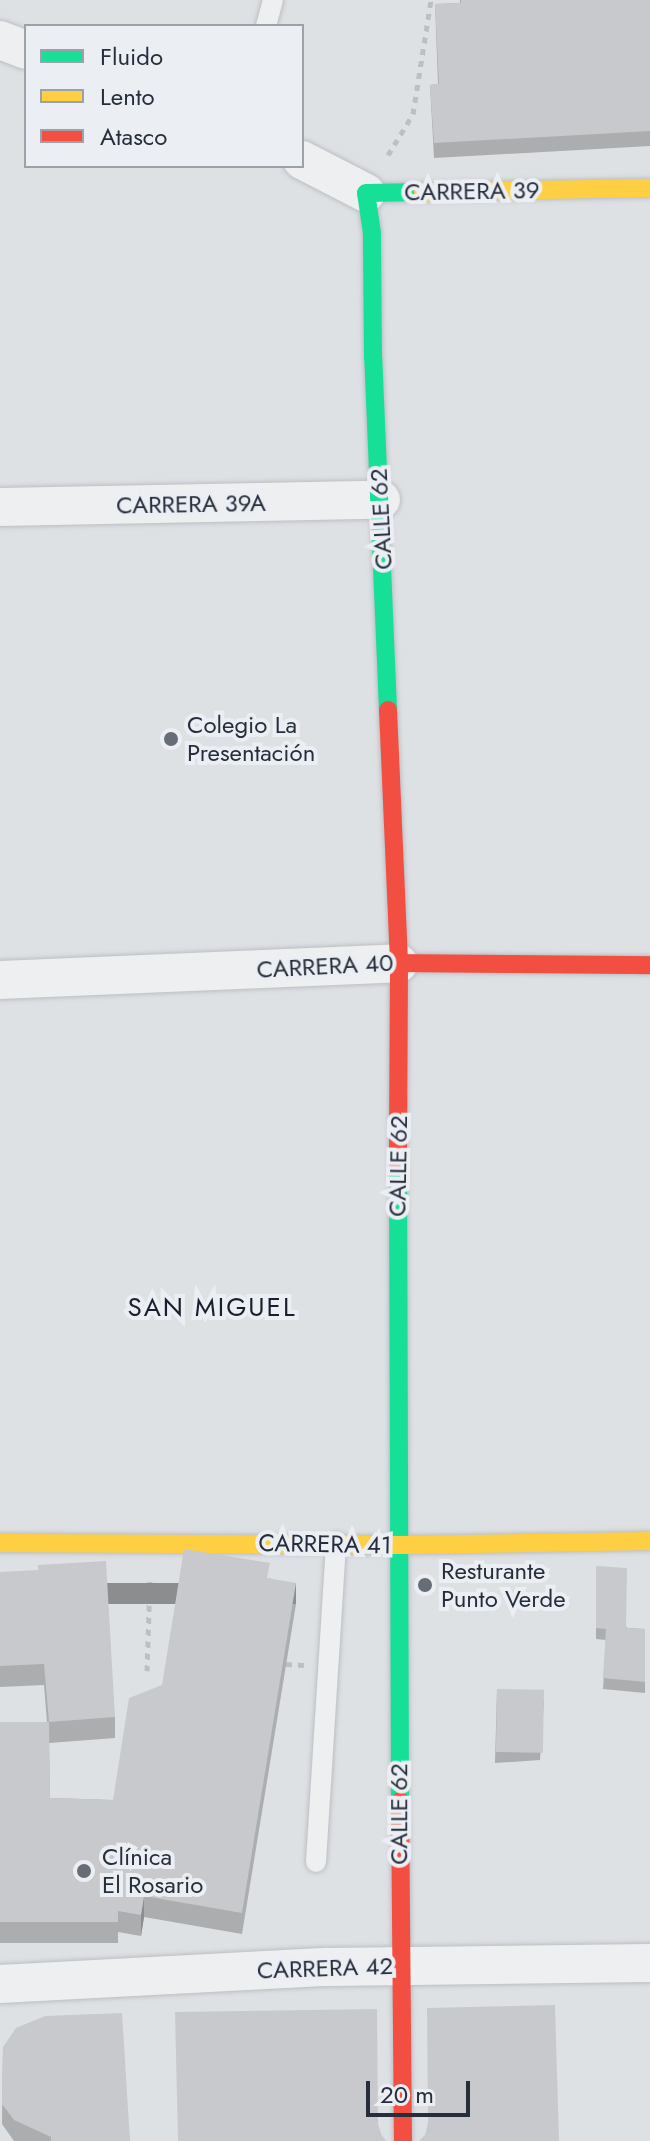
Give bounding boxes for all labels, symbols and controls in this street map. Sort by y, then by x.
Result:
legend [24,24,304,168]
text: Fluido [100,39,163,74]
text: Lento [100,79,155,114]
text: Atasco [100,119,167,154]
street label: CARRERA 39 [404,175,540,207]
street label: CALLE 62 [364,468,398,570]
street label: CARRERA 39A [116,488,266,520]
place label: Colegio La Presentación [187,711,315,767]
marker: Colegio La Presentación [162,730,180,748]
street label: CARRERA 40 [256,948,394,984]
street label: CALLE 62 [383,1115,413,1217]
district label: SAN MIGUEL [127,1292,297,1324]
street label: CARRERA 41 [258,1528,392,1560]
place label: Resturante Punto Verde [441,1557,565,1613]
marker: Resturante Punto Verde [416,1576,434,1594]
street label: CALLE 62 [385,1763,413,1865]
place label: Clínica El Rosario [102,1843,203,1899]
marker: Clínica El Rosario [73,1860,95,1882]
street label: CARRERA 42 [256,1951,394,1985]
scale bar [370,2065,474,2115]
text: 20 m [380,2077,434,2112]

